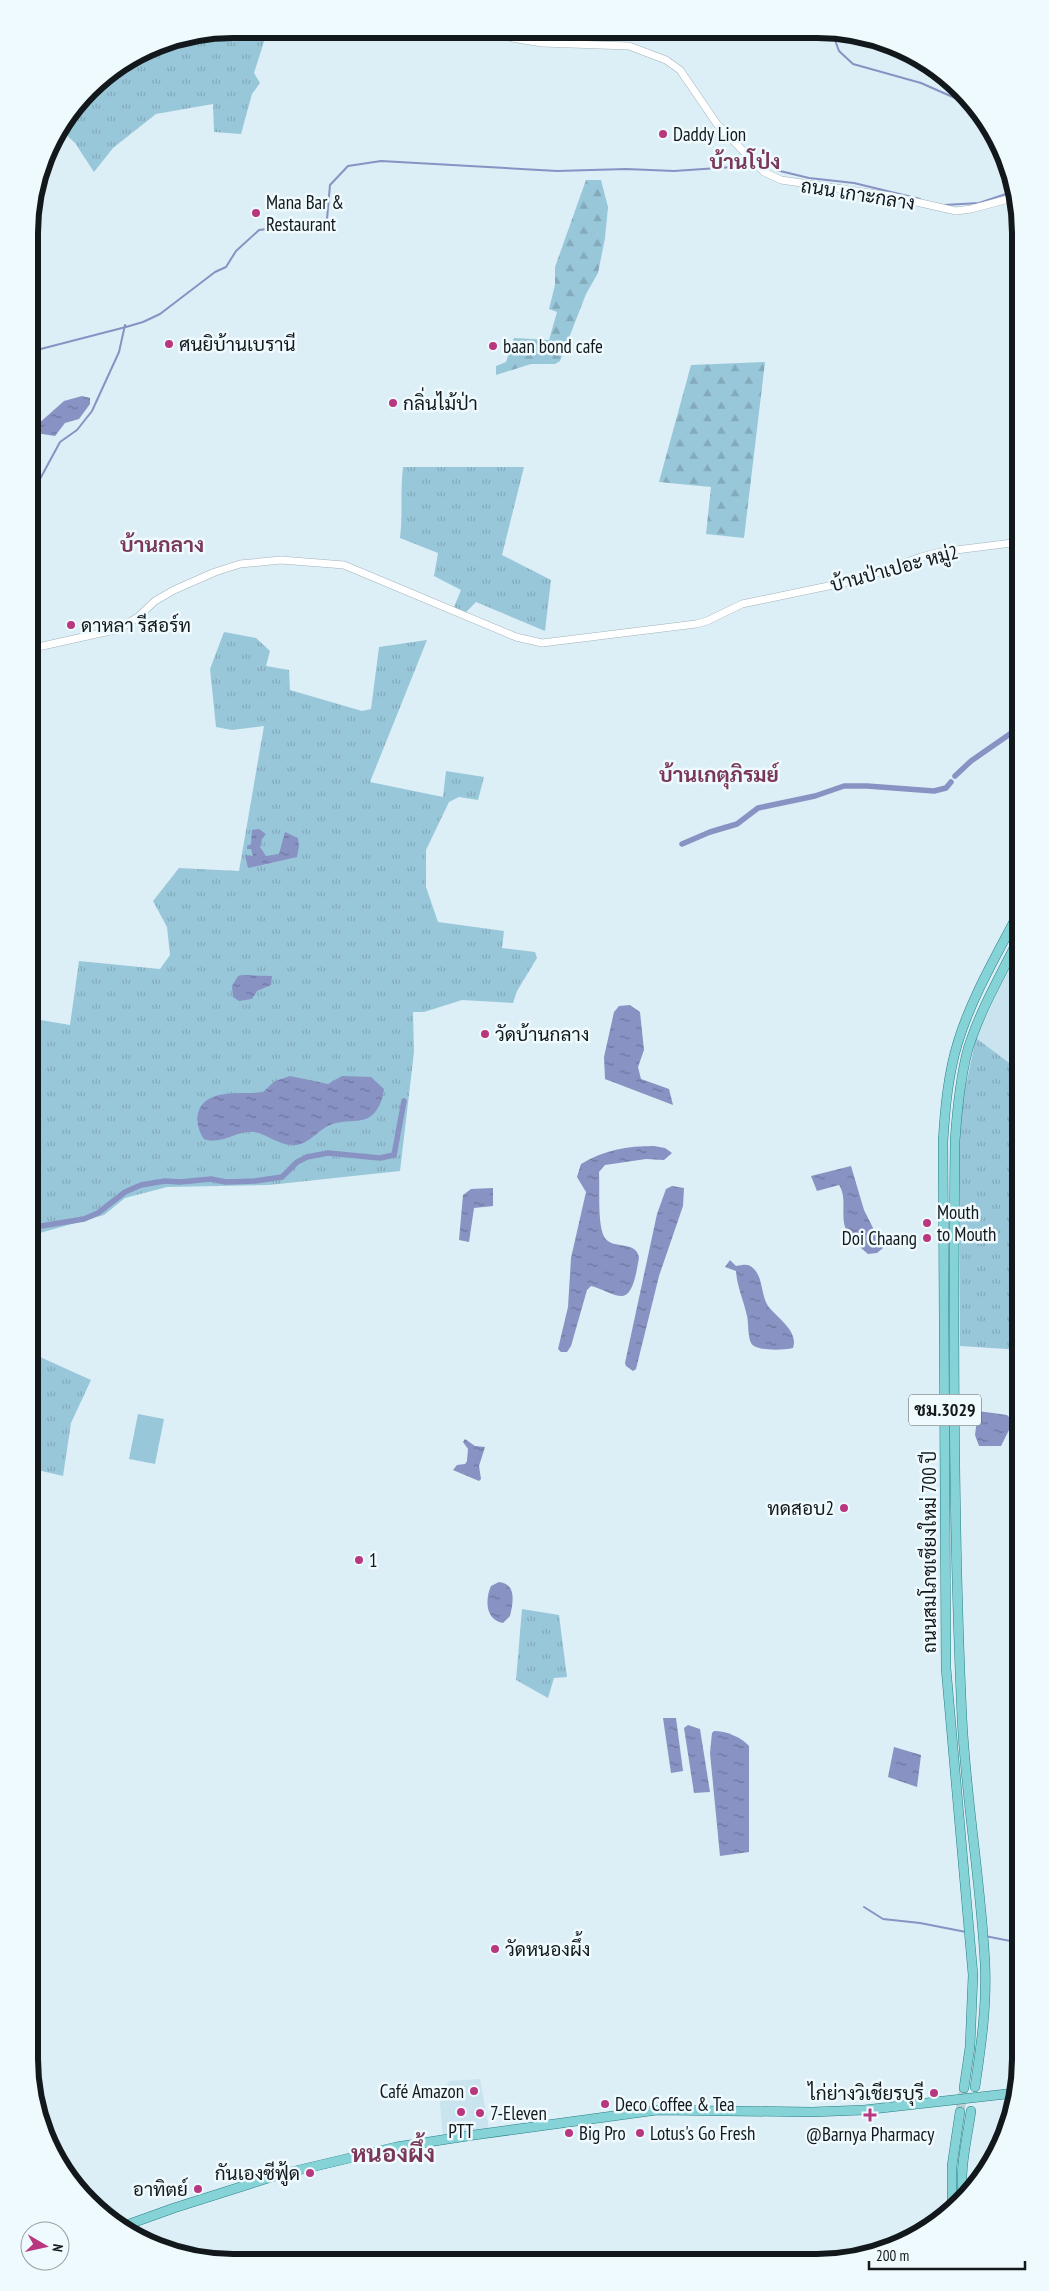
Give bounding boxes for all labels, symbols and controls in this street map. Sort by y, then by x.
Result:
place label: Daddy Lion [673,122,746,146]
marker: Daddy Lion [657,128,669,140]
district label: บ้านโป่ง [710,148,780,175]
street label: ถนน เกาะกลาง [799,173,917,215]
place label: Mana Bar & Restaurant [266,190,344,236]
marker: Mana Bar & Restaurant [250,207,262,219]
place label: ศนยิบ้านเบรานี [179,332,296,356]
place label: baan bond cafe [503,334,603,358]
marker: ศนยิบ้านเบรานี [163,338,175,350]
marker: baan bond cafe [487,340,499,352]
place label: กลิ่นไม้ป่า [403,387,478,415]
marker: กลิ่นไม้ป่า [387,397,399,409]
district label: บ้านกลาง [120,531,204,558]
street label: บ้านป่าเปอะ หมู่2 [828,539,961,599]
place label: ดาหลา รีสอร์ท [81,613,191,637]
marker: ดาหลา รีสอร์ท [65,619,77,631]
district label: บ้านเกตุภิรมย์ [659,761,780,790]
place label: วัดบ้านกลาง [495,1022,589,1046]
marker: วัดบ้านกลาง [479,1028,491,1040]
place label: Mouth to Mouth [937,1200,996,1246]
marker: Mouth to Mouth [921,1217,933,1229]
place label: Doi Chaang [842,1226,917,1250]
marker: Doi Chaang [921,1232,933,1244]
road number: ชม.3029 [909,1394,981,1426]
street label: ถนนสมโภชเชียงใหม่ 700 ปี [917,1451,941,1653]
place label: ทดสอบ2 [767,1496,834,1520]
marker: ทดสอบ2 [838,1502,850,1514]
place label: 1 [369,1548,378,1572]
marker: 1 [353,1554,365,1566]
place label: วัดหนองผึ้ง [505,1931,590,1961]
marker: วัดหนองผึ้ง [489,1943,501,1955]
place label: Café Amazon [380,2079,464,2103]
place label: ไก่ย่างวิเชียรบุรี [806,2081,924,2106]
marker: Café Amazon [468,2085,480,2097]
marker: ไก่ย่างวิเชียรบุรี [928,2087,940,2099]
place label: Deco Coffee & Tea [615,2092,735,2116]
marker: Deco Coffee & Tea [599,2098,611,2110]
place label: 7-Eleven [490,2101,547,2125]
marker: PTT [455,2106,467,2118]
marker: 7-Eleven [474,2107,486,2119]
marker: @Barnya Pharmacy [864,2109,876,2121]
place label: PTT [448,2119,474,2143]
place label: Big Pro [579,2121,626,2145]
place label: Lotus's Go Fresh [650,2121,755,2145]
place label: @Barnya Pharmacy [806,2122,935,2146]
marker: Big Pro [563,2127,575,2139]
marker: Lotus's Go Fresh [634,2127,646,2139]
district label: หนองผึ้ง [351,2132,435,2169]
place label: กันเองซีฟู้ด [215,2161,300,2187]
marker: กันเองซีฟู้ด [304,2167,316,2179]
place label: อาทิตย์ [133,2177,188,2201]
marker: อาทิตย์ [192,2183,204,2195]
north arrow [20,2221,70,2271]
scale bar [869,2238,1025,2270]
text: N [48,2243,67,2253]
text: 200 m [876,2246,909,2265]

